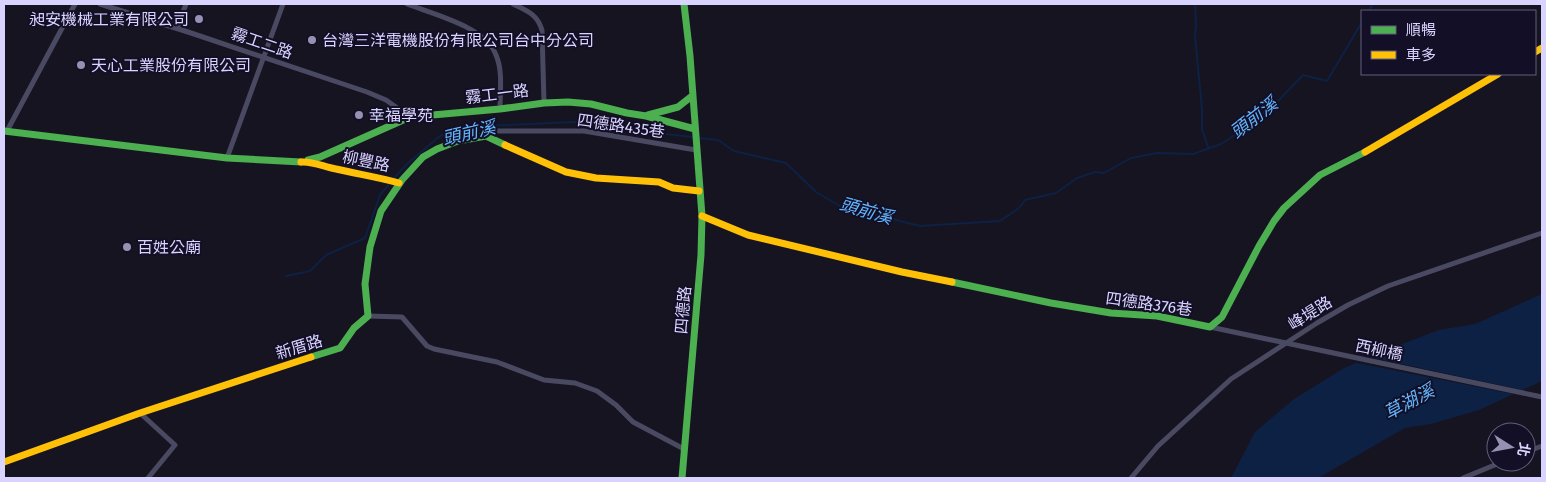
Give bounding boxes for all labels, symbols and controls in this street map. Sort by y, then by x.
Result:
place label: 昶安機械工業有限公司 [29,10,189,29]
legend [1361,10,1536,75]
marker: 昶安機械工業有限公司 [193,13,205,25]
text: 順暢 [1406,21,1436,39]
street label: 霧工二路 [229,24,295,62]
place label: 台灣三洋電機股份有限公司台中分公司 [322,31,594,50]
marker: 台灣三洋電機股份有限公司台中分公司 [306,34,318,46]
text: 車多 [1406,46,1436,64]
place label: 天心工業股份有限公司 [91,56,251,75]
marker: 天心工業股份有限公司 [75,59,87,71]
street label: 霧工一路 [464,81,530,107]
water label: 頭前溪 [1226,91,1284,143]
place label: 幸福學苑 [369,106,433,125]
marker: 幸福學苑 [353,109,365,121]
street label: 四德路435巷 [576,110,666,142]
water label: 頭前溪 [440,116,501,150]
street label: 柳豐路 [341,147,391,175]
water label: 頭前溪 [837,193,898,230]
place label: 百姓公廟 [137,238,201,257]
marker: 百姓公廟 [121,241,133,253]
street label: 四德路 [671,285,695,335]
street label: 四德路376巷 [1105,289,1193,319]
street label: 峰堤路 [1285,292,1335,334]
street label: 新厝路 [273,331,325,363]
street label: 西柳橋 [1354,336,1404,364]
water label: 草湖溪 [1380,378,1441,424]
north arrow [1486,422,1536,472]
text: 北 [1514,441,1533,458]

